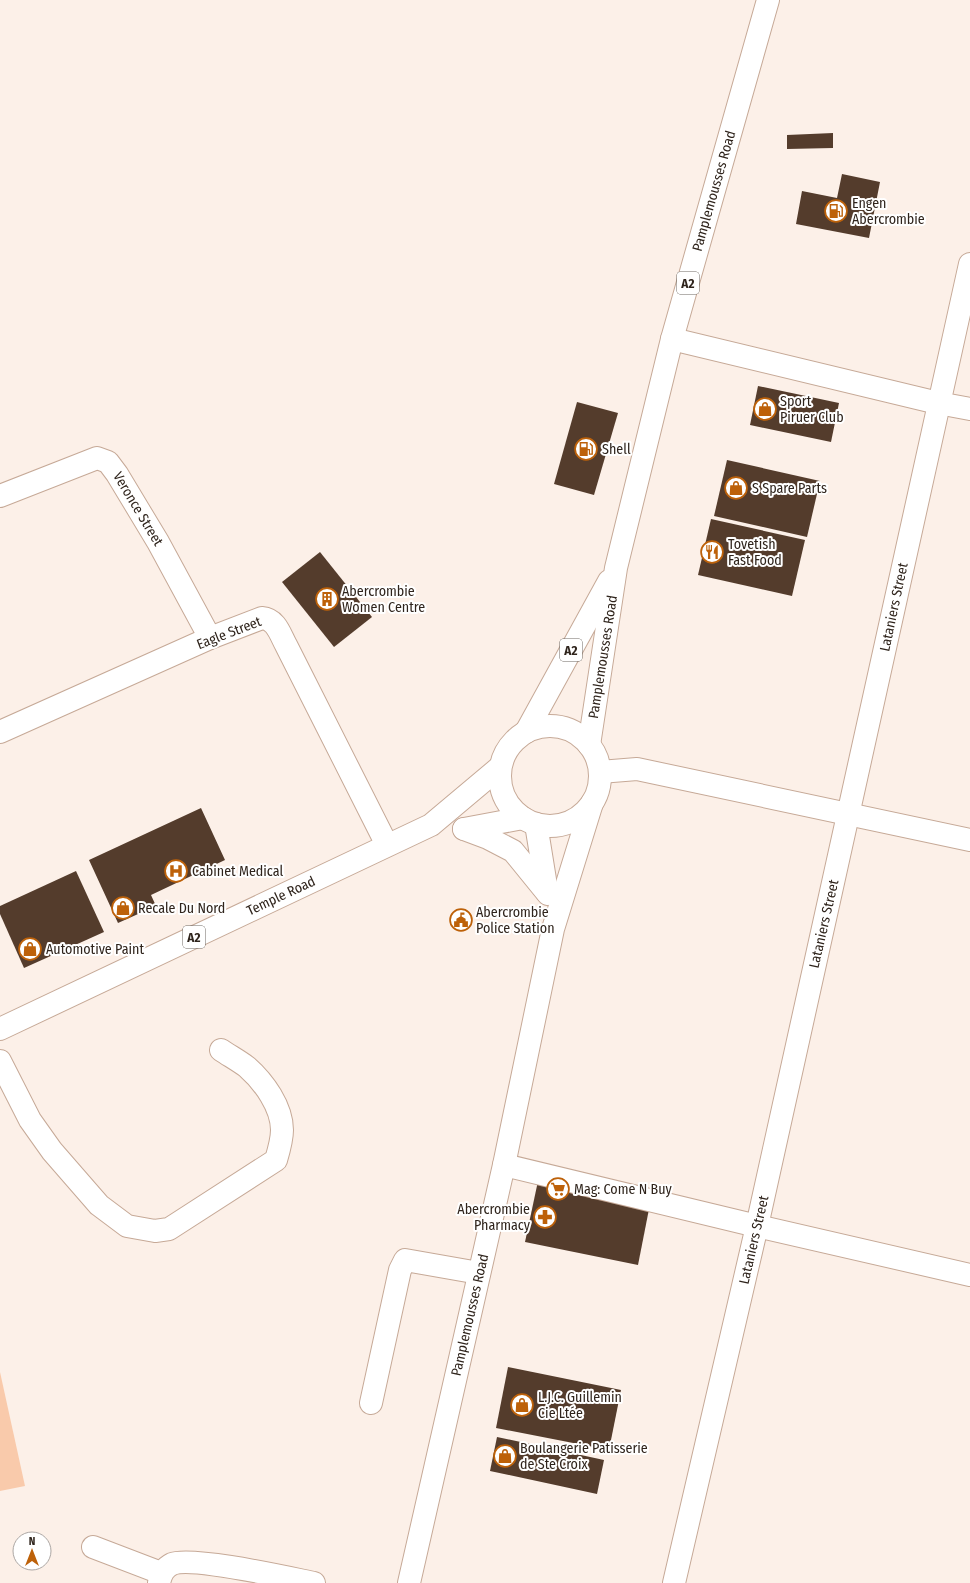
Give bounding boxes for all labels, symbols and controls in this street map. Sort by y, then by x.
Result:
street label: Pamplemousses Road [689,129,739,253]
place label: Engen Abercrombie [852,195,925,228]
fuel station icon: Engen Abercrombie [823,198,849,224]
road number: A2 [677,272,699,294]
place label: Sport Piruer Club [780,393,844,426]
shop icon: Sport Piruer Club [752,396,778,422]
fuel station icon: Shell [573,436,599,462]
place label: Shell [602,441,631,458]
street label: Veronce Street [109,469,167,549]
shop icon: S Spare Parts [723,475,749,501]
place label: S Spare Parts [752,480,827,497]
place label: Tovetish Fast Food [728,536,782,569]
restaurant icon: Tovetish Fast Food [699,539,725,565]
street label: Lataniers Street [876,561,912,653]
place label: Abercrombie Women Centre [342,583,425,616]
building icon: Abercrombie Women Centre [314,586,340,612]
street label: Pamplemousses Road [585,594,621,720]
street label: Eagle Street [194,613,264,653]
road number: A2 [560,639,582,661]
hospital icon: Cabinet Medical [163,858,189,884]
place label: Cabinet Medical [192,863,283,880]
street label: Temple Road [244,873,318,919]
street label: Lataniers Street [806,878,843,970]
shop icon: Recale Du Nord [110,895,136,921]
place label: Recale Du Nord [138,900,225,917]
place label: Abercrombie Police Station [476,904,555,937]
public building icon: Abercrombie Police Station [448,907,474,933]
road number: A2 [183,926,205,948]
shop icon: Automotive Paint [17,936,43,962]
place label: Automotive Paint [46,941,144,958]
supermarket icon: Mag: Come N Buy [545,1176,571,1202]
place label: Mag: Come N Buy [574,1181,672,1198]
street label: Lataniers Street [736,1194,773,1286]
place label: Abercrombie Pharmacy [457,1201,531,1234]
pharmacy icon: Abercrombie Pharmacy [532,1204,558,1230]
street label: Pamplemousses Road [448,1252,492,1378]
place label: L.J.C. Guillemin Cie Ltée [538,1389,622,1422]
shop icon: L.J.C. Guillemin Cie Ltée [509,1392,535,1418]
place label: Boulangerie Patisserie de Ste Croix [520,1440,648,1473]
shop icon: Boulangerie Patisserie de Ste Croix [492,1443,518,1469]
north arrow [12,1531,52,1571]
text: N [29,1535,35,1548]

